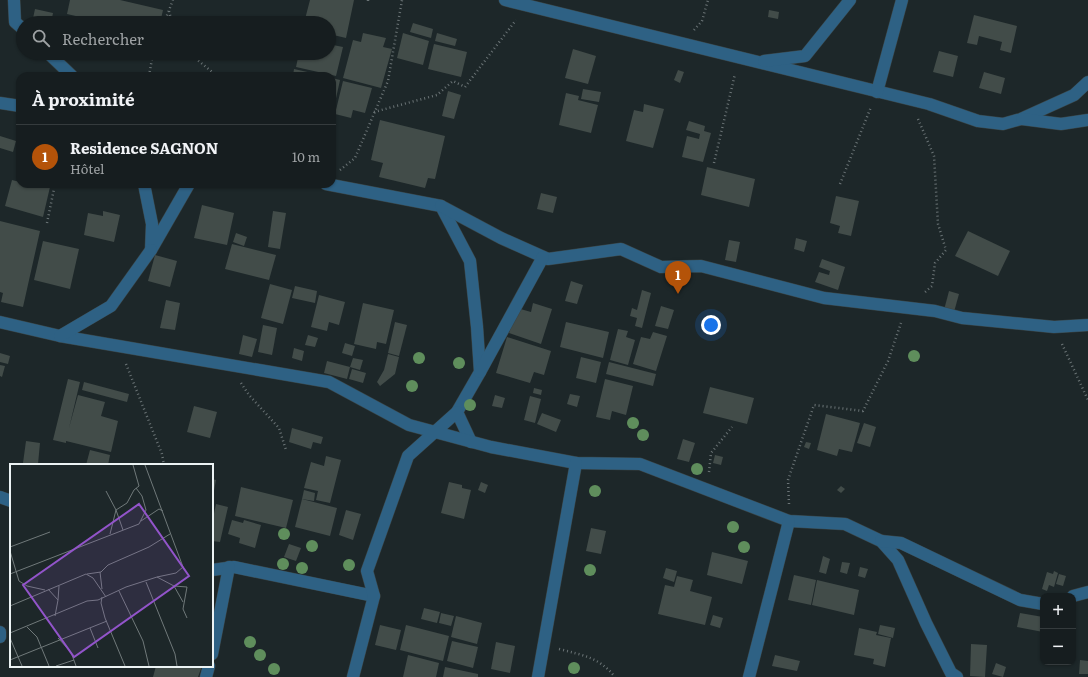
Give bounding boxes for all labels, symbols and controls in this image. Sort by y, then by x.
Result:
search box [16,16,336,60]
icon: search [30,27,52,49]
text: Rechercher [62,27,144,50]
text: À proximité [32,86,135,111]
text: Residence SAGNON [70,136,218,159]
text: 1 [42,147,48,166]
text: 10 m [292,147,320,166]
text: Hôtel [70,159,104,178]
pin: 1 [665,261,691,294]
your location [701,315,721,335]
inset map [10,464,213,667]
map controls [1040,593,1076,665]
button: + [1040,593,1076,629]
button: − [1040,629,1076,665]

